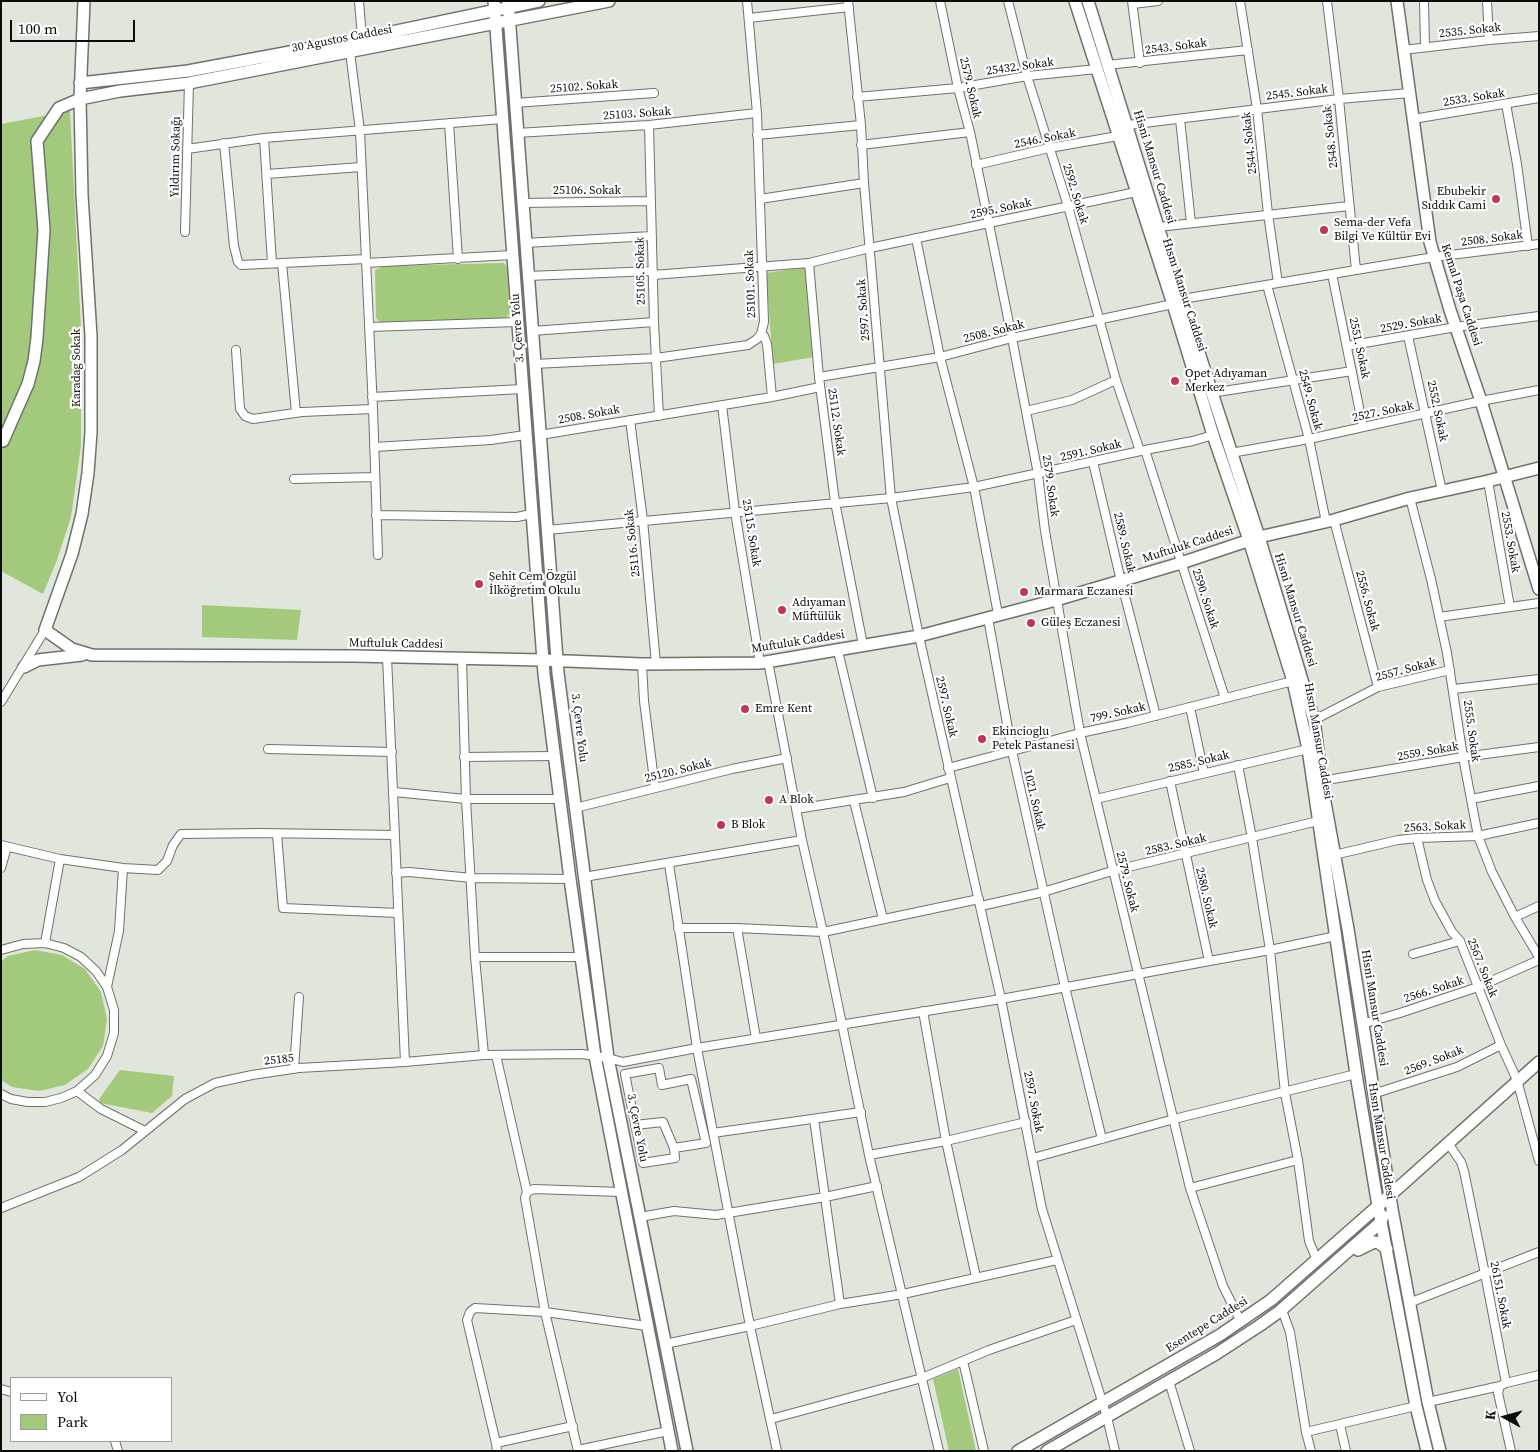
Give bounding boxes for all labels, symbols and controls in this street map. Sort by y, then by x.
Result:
scale bar [12,10,138,42]
text: 100 m [18,18,58,39]
street label: 2535. Sokak [1438,21,1502,41]
street label: 30 Agustos Caddesi [291,22,393,56]
street label: 2543. Sokak [1144,36,1208,58]
street label: 25432. Sokak [985,55,1055,79]
street label: 2579. Sokak [956,56,984,120]
street label: 25102. Sokak [549,77,619,97]
street label: 2545. Sokak [1265,82,1329,104]
street label: 2533. Sokak [1442,86,1506,110]
street label: 25103. Sokak [602,104,672,124]
street label: 2548. Sokak [1321,105,1341,169]
street label: Hisni Mansur Caddesi [1130,108,1178,226]
street label: 2544. Sokak [1240,111,1260,175]
street label: Yıldırım Sokağı [168,116,184,198]
street label: 2546. Sokak [1013,126,1077,152]
street label: 2592. Sokak [1059,162,1091,226]
street label: 25106. Sokak [553,184,621,198]
place label: Ebubekir Sıddık Cami [1422,185,1486,213]
marker: Ebubekir Sıddık Cami [1490,193,1502,205]
street label: 2595. Sokak [969,195,1033,223]
place label: Sema-der Vefa Bilgi Ve Kültür Evi [1334,216,1431,244]
marker: Sema-der Vefa Bilgi Ve Kültür Evi [1318,224,1330,236]
street label: 2508. Sokak [1460,228,1524,250]
street label: 25105. Sokak [633,237,649,305]
street label: Hısnı Mansur Caddesi [1159,237,1209,353]
street label: Kemal Paşa Caddesi [1438,242,1484,348]
street label: 25101. Sokak [743,250,759,318]
street label: 2597. Sokak [855,278,873,342]
street label: 3. Çevre Yolu [508,293,528,363]
street label: 2529. Sokak [1379,312,1443,336]
street label: 2551. Sokak [1345,316,1373,380]
street label: 2508. Sokak [962,317,1026,347]
street label: Karadag Sokak [70,329,84,407]
place label: Opet Adıyaman Merkez [1185,367,1267,395]
street label: 2549. Sokak [1295,368,1325,432]
marker: Opet Adıyaman Merkez [1169,375,1181,387]
street label: 2552. Sokak [1423,379,1451,443]
street label: 25112. Sokak [824,387,848,457]
street label: 2527. Sokak [1351,398,1415,426]
street label: 2508. Sokak [557,403,621,427]
street label: 2591. Sokak [1059,437,1123,465]
street label: 2579. Sokak [1039,454,1061,518]
street label: 25115. Sokak [739,498,763,568]
street label: 25116. Sokak [622,508,644,578]
street label: 2553. Sokak [1498,510,1522,574]
street label: 2589. Sokak [1110,511,1138,575]
street label: Muftuluk Caddesi [1141,524,1235,566]
street label: Hisni Mansur Caddesi [1271,551,1319,669]
street label: 2590. Sokak [1189,567,1221,631]
street label: 2556. Sokak [1352,569,1382,633]
place label: Şehit Cem Özgül İlköğretim Okulu [489,570,581,598]
marker: Şehit Cem Özgül İlköğretim Okulu [473,578,485,590]
place label: Marmara Eczanesi [1034,585,1133,599]
marker: Marmara Eczanesi [1018,586,1030,598]
place label: Adıyaman Müftülük [792,596,846,624]
marker: Adıyaman Müftülük [776,604,788,616]
place label: Güleş Eczanesi [1041,616,1121,630]
marker: Güleş Eczanesi [1025,617,1037,629]
street label: Muftuluk Caddesi [750,628,846,656]
street label: Muftuluk Caddesi [349,636,443,652]
street label: 2557. Sokak [1374,655,1438,685]
street label: 2597. Sokak [932,675,960,739]
street label: Hısnı Mansur Caddesi [1301,682,1335,800]
street label: 3. Çevre Yolu [568,693,590,763]
street label: 2555. Sokak [1460,699,1482,763]
street label: 799. Sokak [1089,700,1147,726]
place label: Emre Kent [755,702,812,716]
marker: Emre Kent [739,703,751,715]
place label: Ekincioglu Petek Pastanesi [992,725,1075,753]
marker: Ekincioglu Petek Pastanesi [976,733,988,745]
street label: 2559. Sokak [1396,740,1460,764]
street label: 2585. Sokak [1167,748,1231,776]
street label: 25120. Sokak [643,756,713,786]
street label: 1021. Sokak [1020,768,1048,832]
place label: A Blok [779,793,814,807]
marker: A Blok [763,794,775,806]
place label: B Blok [731,818,765,832]
street label: 2563. Sokak [1404,818,1466,836]
marker: B Blok [715,819,727,831]
street label: 2583. Sokak [1144,831,1208,859]
street label: 2579. Sokak [1112,850,1142,914]
street label: 2580. Sokak [1192,866,1220,930]
street label: 2567. Sokak [1464,936,1500,1000]
street label: Hisni Mansur Caddesi [1358,949,1390,1067]
street label: 2566. Sokak [1402,974,1466,1006]
street label: 2569. Sokak [1402,1043,1466,1079]
street label: 25185 [263,1051,295,1069]
street label: 2597. Sokak [1020,1070,1046,1134]
street label: Hısnı Mansur Caddesi [1365,1082,1397,1200]
street label: 3. Çevre Yolu [623,1093,651,1163]
street label: 26151. Sokak [1486,1260,1514,1330]
street label: Esentepe Caddesi [1163,1294,1251,1356]
legend [10,1377,172,1442]
text: Yol [57,1386,78,1407]
north arrow [1480,1392,1530,1442]
text: K [1480,1409,1501,1421]
text: Park [57,1411,88,1432]

